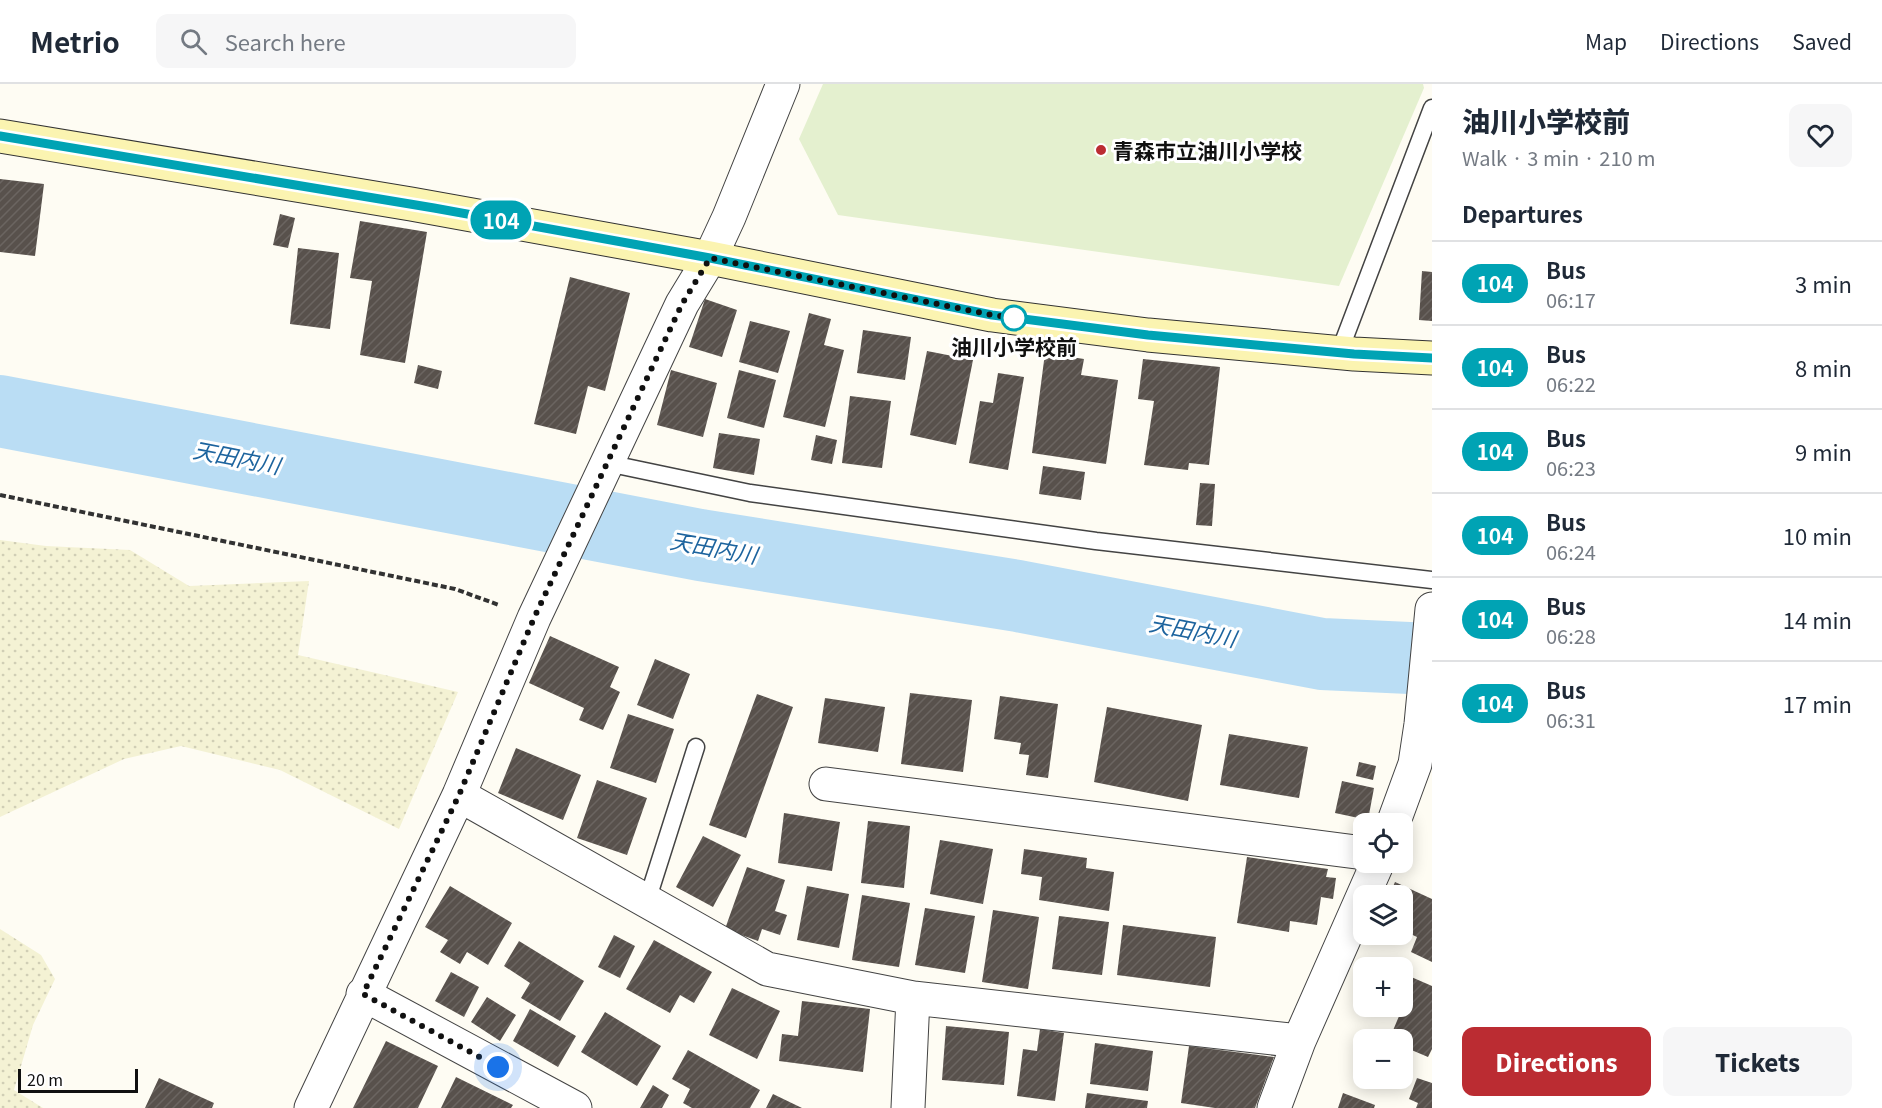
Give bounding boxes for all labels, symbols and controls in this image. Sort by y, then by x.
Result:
search box [156,14,576,68]
text: Metrio [30,21,120,61]
icon: search [177,25,210,58]
text: Search here [225,25,346,57]
text: Map [1585,26,1627,56]
text: Directions [1660,26,1759,56]
text: Saved [1792,26,1852,56]
text: 油川小学校前 [1462,100,1630,140]
button: heart [1789,104,1852,167]
place label: 青森市立油川小学校 [1113,135,1302,165]
marker: 青森市立油川小学校 [1094,143,1108,157]
text: Walk · 3 min · 210 m [1462,143,1656,172]
text: Departures [1462,197,1583,229]
line badge: 104 [466,200,536,240]
text: 104 [482,205,520,235]
text: Bus [1546,253,1586,285]
text: 3 min [1795,267,1852,299]
text: 104 [1476,268,1514,298]
text: 06:17 [1546,285,1596,314]
marker: 油川小学校前 [1001,305,1027,331]
place label: 油川小学校前 [951,331,1077,361]
text: Bus [1546,337,1586,369]
text: 8 min [1795,351,1852,383]
text: 104 [1476,352,1514,382]
text: 06:22 [1546,369,1596,398]
text: Bus [1546,421,1586,453]
water label: 天田内川 [191,432,285,480]
text: 9 min [1795,435,1852,467]
text: 104 [1476,436,1514,466]
text: 06:23 [1546,453,1596,482]
text: Bus [1546,505,1586,537]
text: 10 min [1783,519,1852,551]
text: 104 [1476,520,1514,550]
water label: 天田内川 [668,523,762,570]
text: 06:24 [1546,537,1596,566]
text: Bus [1546,589,1586,621]
text: 14 min [1783,603,1852,635]
text: 104 [1476,604,1514,634]
water label: 天田内川 [1147,605,1241,653]
text: 06:28 [1546,621,1596,650]
text: Bus [1546,673,1586,705]
text: 17 min [1783,687,1852,719]
text: 104 [1476,688,1514,718]
text: 06:31 [1546,705,1596,734]
map controls [1353,813,1413,1089]
button: locate [1353,813,1413,873]
button: layers [1353,885,1413,945]
button: + [1353,957,1413,1017]
button: Directions [1462,1027,1651,1096]
button: Tickets [1663,1027,1852,1096]
button: − [1353,1029,1413,1089]
your location [483,1052,513,1082]
scale bar [18,1066,138,1094]
text: 20 m [27,1067,63,1091]

